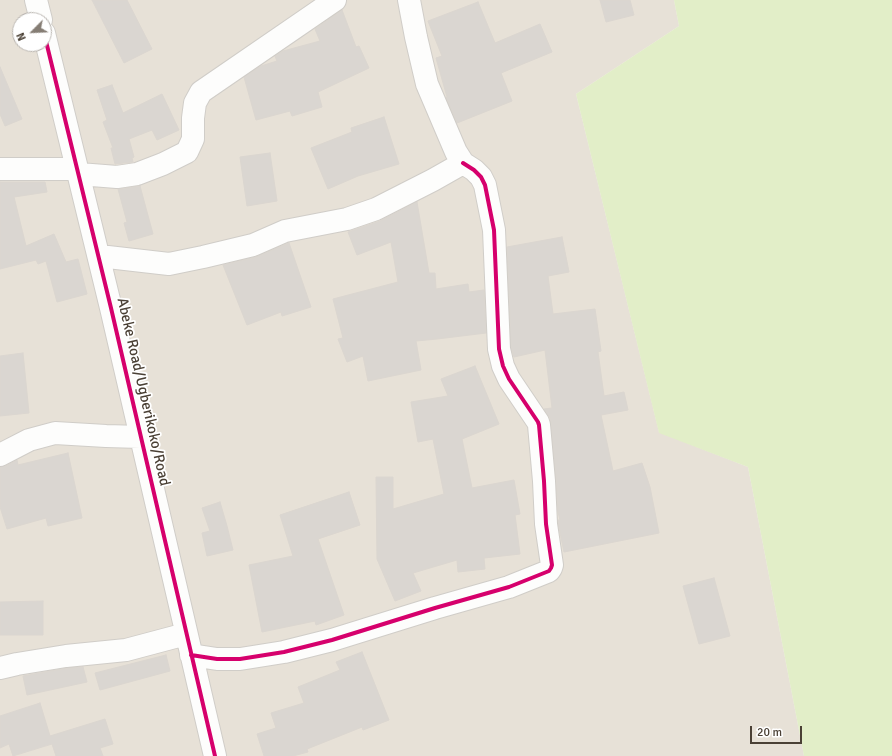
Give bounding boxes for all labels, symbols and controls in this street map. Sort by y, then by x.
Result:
north arrow [12,12,52,52]
text: N [14,31,29,43]
street label: Abeke Road/Ugberikoko/Road [113,296,173,488]
scale bar [752,718,804,744]
text: 20 m [757,725,782,740]

